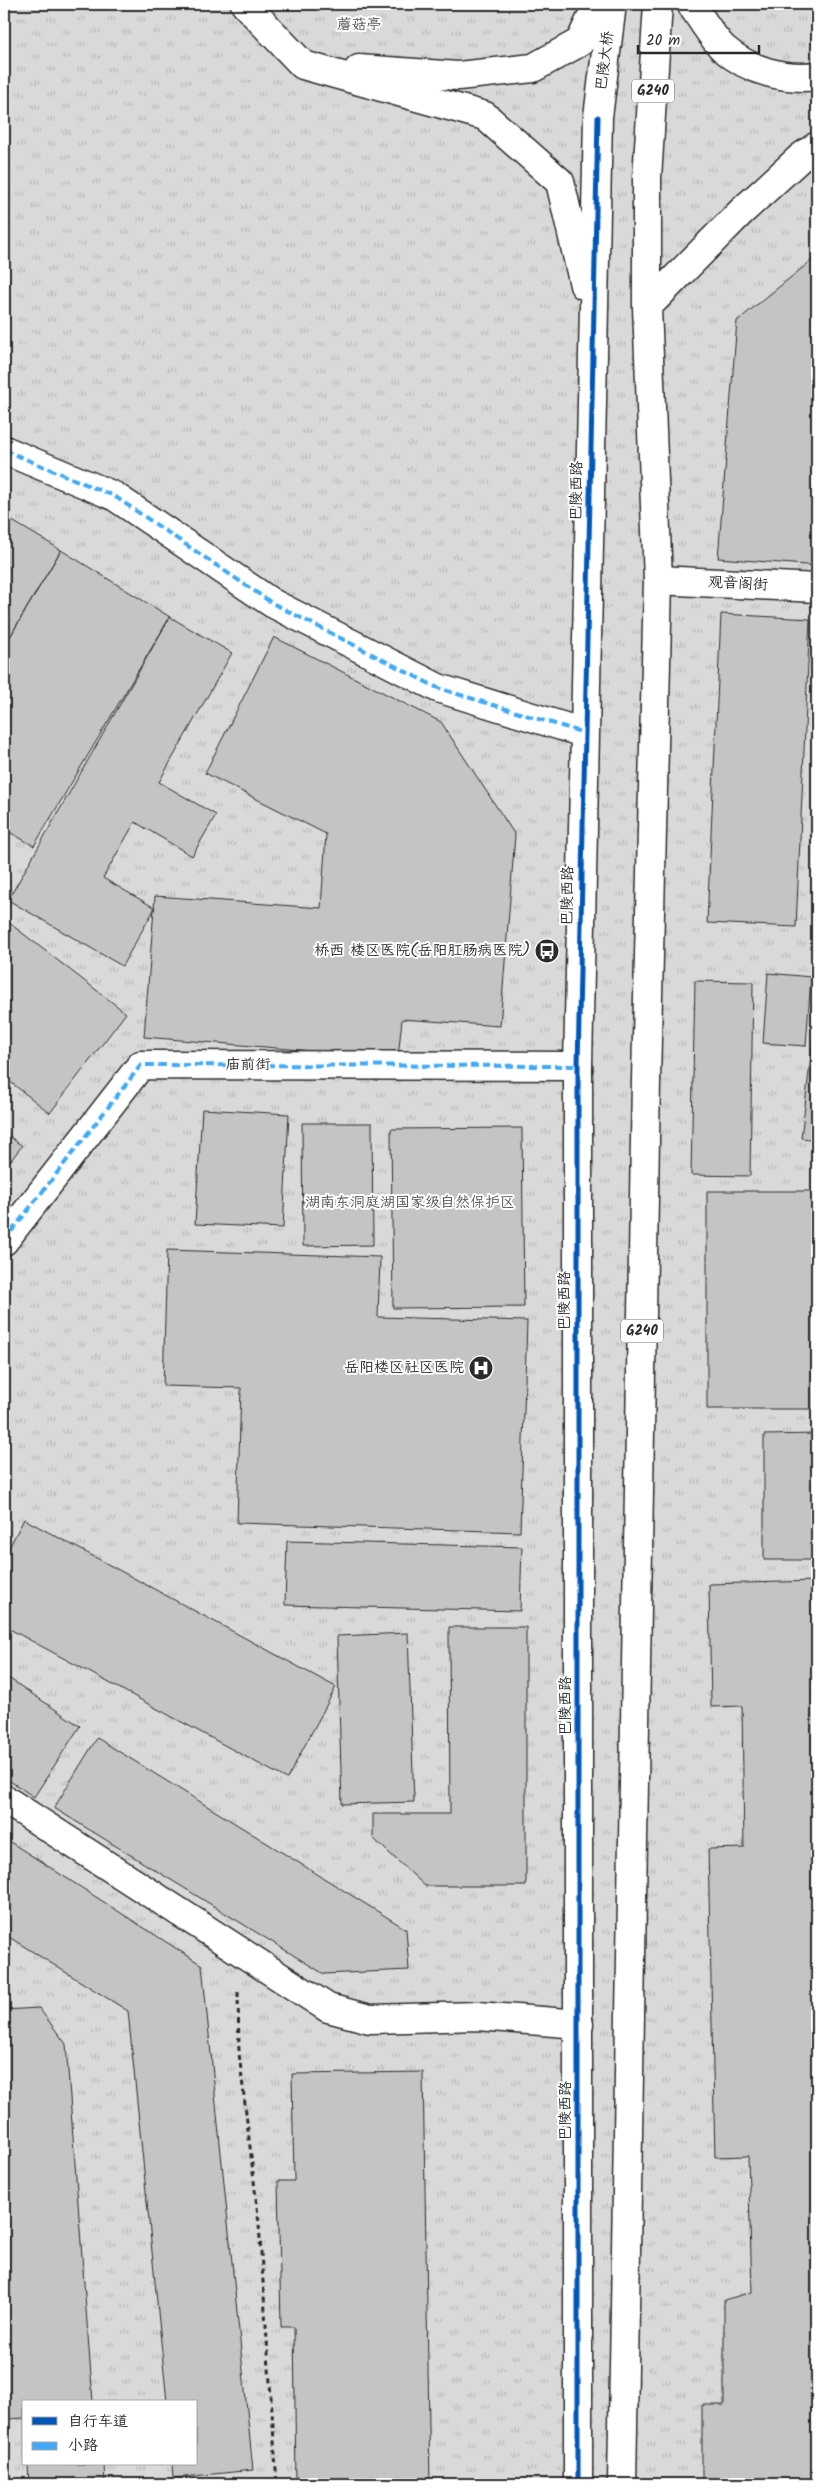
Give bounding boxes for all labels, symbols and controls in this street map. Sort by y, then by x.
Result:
park label: 蘑菇亭 [336,13,382,37]
scale bar [638,22,760,54]
text: 20 m [646,29,680,53]
street label: 巴陵大桥 [589,30,621,92]
road number: G240 [632,80,674,102]
street label: 巴陵西路 [564,461,590,521]
street label: 观音阁街 [707,570,769,598]
street label: 巴陵西路 [555,866,581,926]
bus stop icon: 桥西 楼区医院(岳阳肛肠病医院) [534,938,560,964]
place label: 桥西 楼区医院(岳阳肛肠病医院) [314,939,530,963]
street label: 庙前街 [225,1053,271,1077]
park label: 湖南东洞庭湖国家级自然保护区 [305,1191,515,1215]
street label: 巴陵西路 [553,1271,577,1331]
road number: G240 [621,1320,663,1342]
hospital icon: 岳阳楼区社区医院 [468,1355,494,1381]
place label: 岳阳楼区社区医院 [344,1356,464,1380]
street label: 巴陵西路 [554,1676,578,1736]
street label: 巴陵西路 [554,2081,578,2141]
legend [22,2400,198,2466]
text: 自行车道 [68,2410,128,2434]
text: 小路 [68,2434,98,2458]

